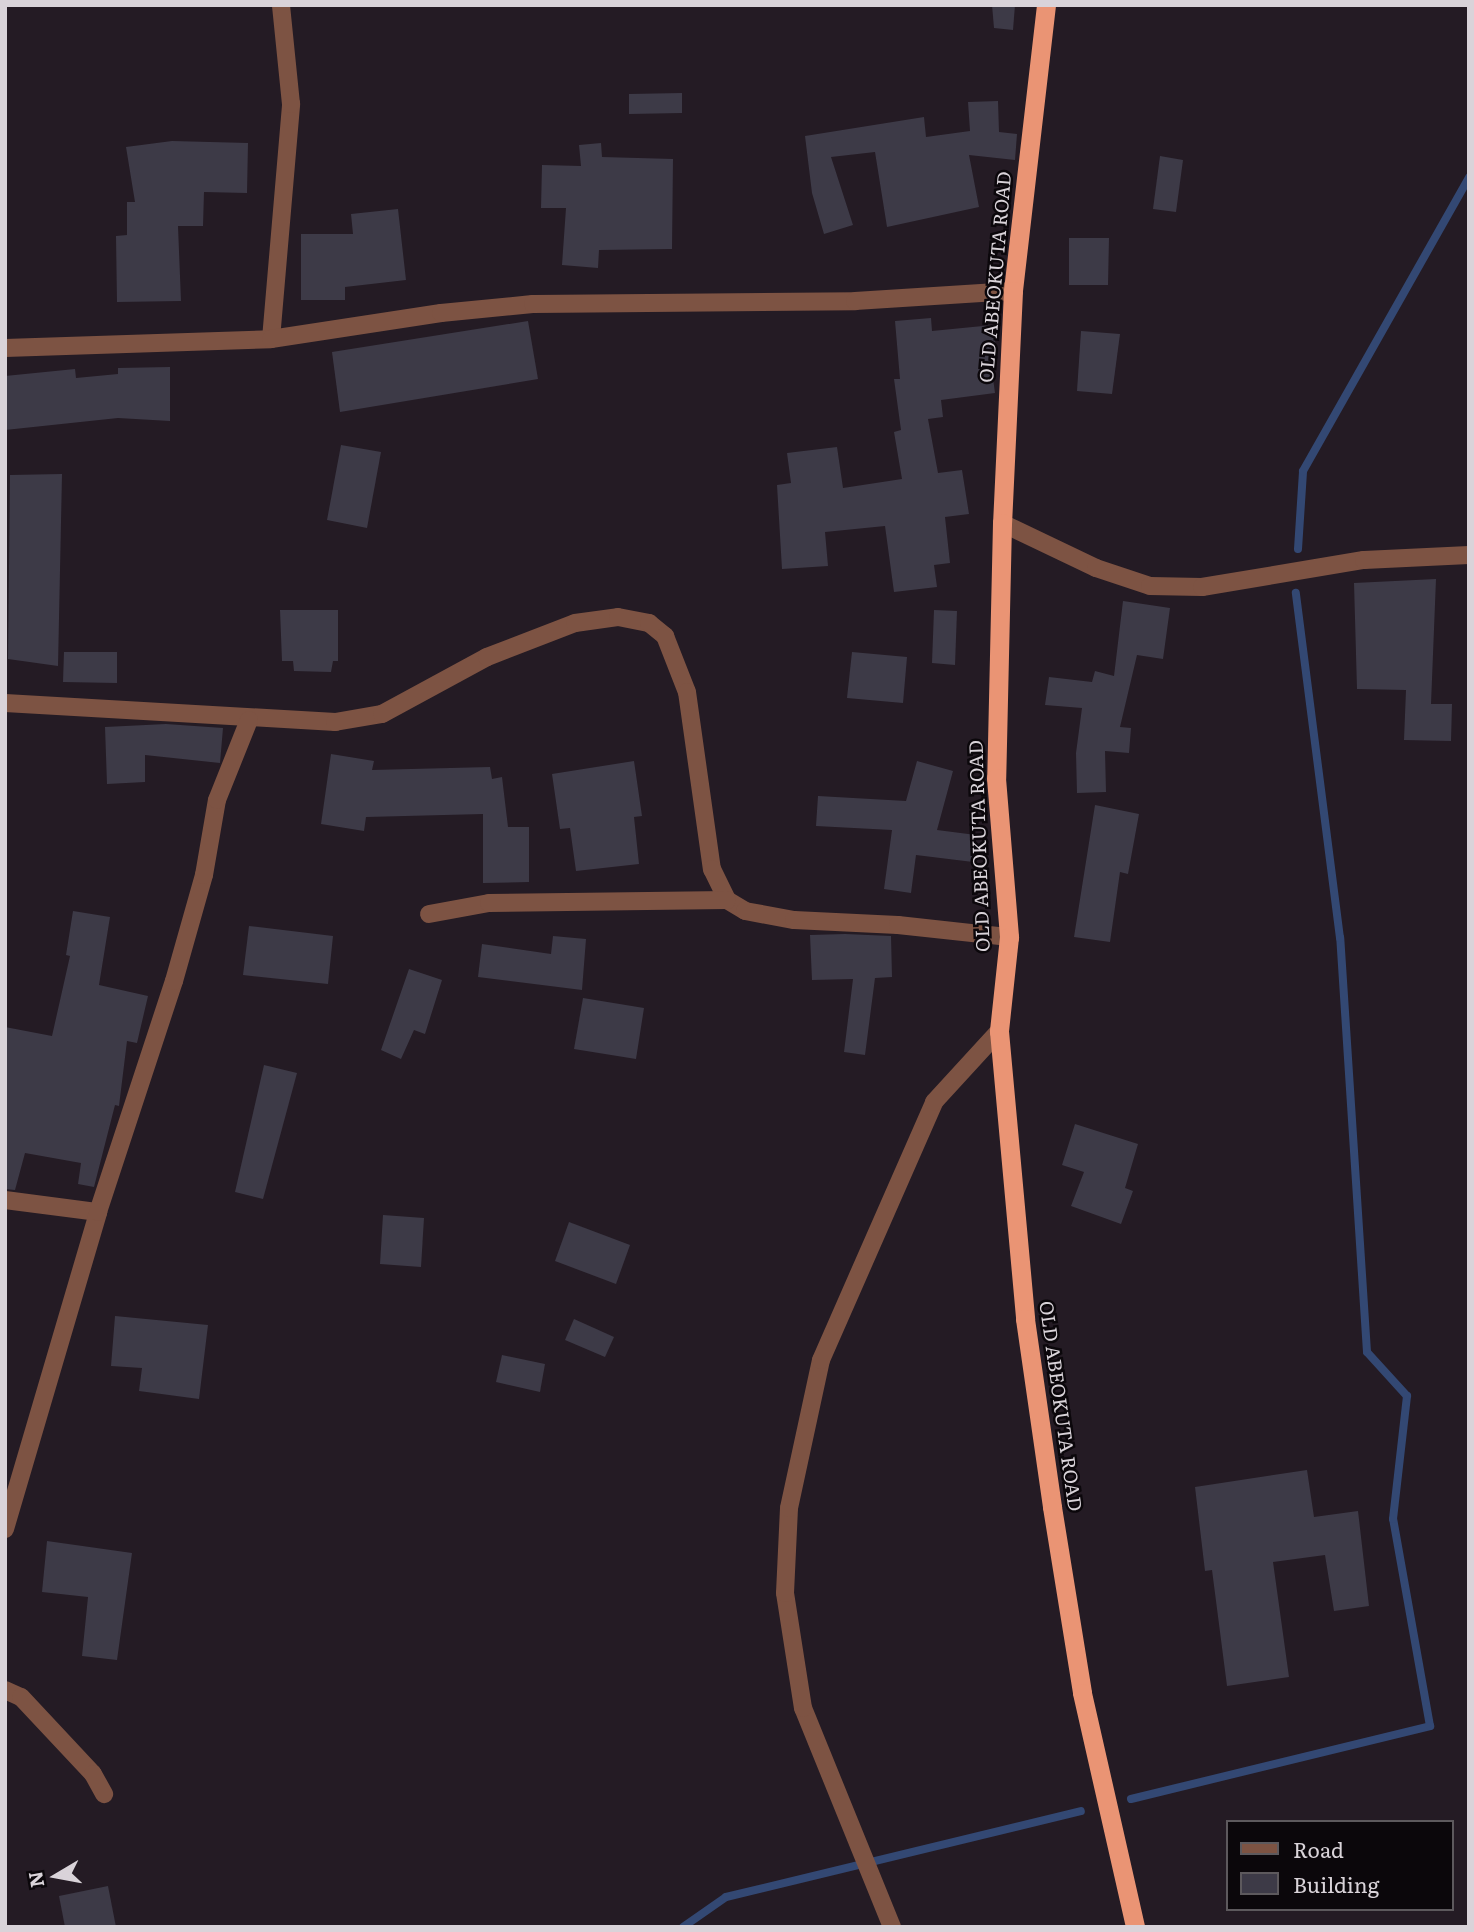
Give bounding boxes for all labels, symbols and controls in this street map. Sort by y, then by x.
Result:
street label: OLD ABEOKUTA ROAD [974,170,1016,384]
street label: OLD ABEOKUTA ROAD [964,740,994,952]
street label: OLD ABEOKUTA ROAD [1035,1299,1087,1513]
legend [1226,1820,1453,1911]
text: Road [1293,1833,1344,1864]
north arrow [21,1841,91,1911]
text: Building [1293,1868,1379,1899]
text: N [20,1869,50,1890]

